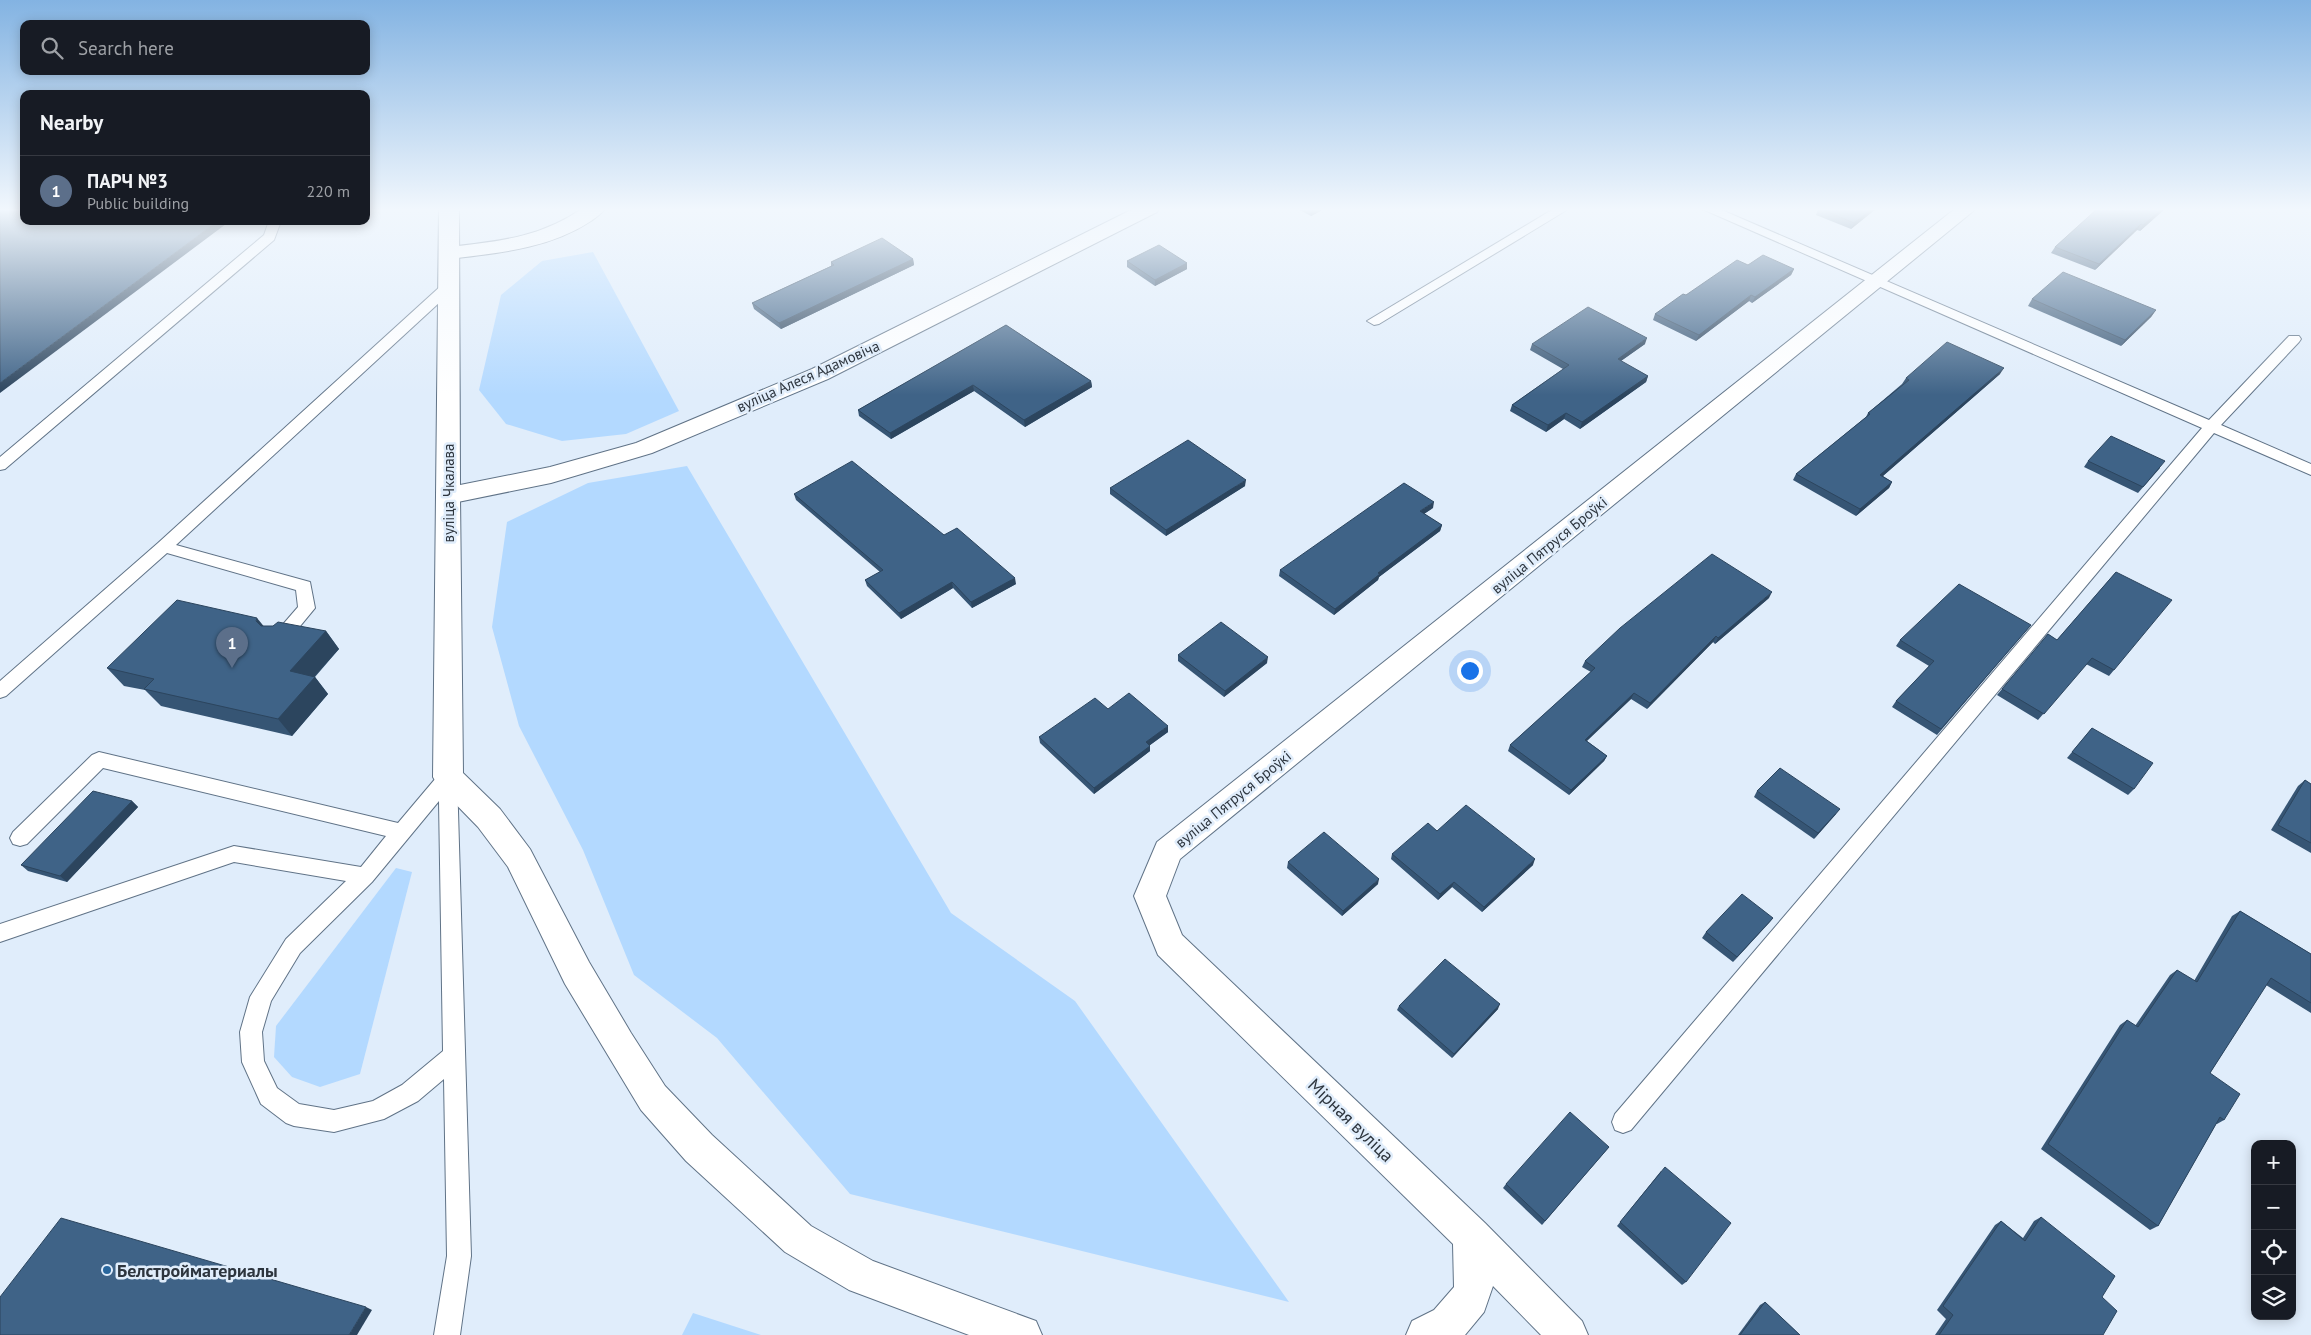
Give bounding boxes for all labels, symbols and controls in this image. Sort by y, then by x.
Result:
search box [20,20,370,75]
icon: search [38,34,66,62]
text: Search here [78,36,174,60]
text: Nearby [40,109,103,136]
text: ПАРЧ №3 [87,169,168,193]
text: 1 [51,181,61,201]
text: 220 m [307,181,350,201]
text: Public building [87,193,189,213]
street label: вуліца Алеся Адамовіча [734,336,882,416]
street label: вуліца Чкалава [439,443,458,543]
street label: вуліца Пятруся Броўкі [1487,492,1611,598]
pin: 1 [216,627,248,668]
your location [1457,658,1483,684]
street label: вуліца Пятруся Броўкі [1171,746,1295,852]
street label: Мірная вуліца [1303,1073,1399,1167]
map controls [2251,1140,2296,1320]
button: + [2251,1140,2296,1185]
button: − [2251,1185,2296,1230]
button: locate [2251,1230,2296,1275]
place label: Белстройматериалы [117,1259,278,1282]
marker: Белстройматериалы [101,1264,113,1276]
button: layers [2251,1275,2296,1320]

